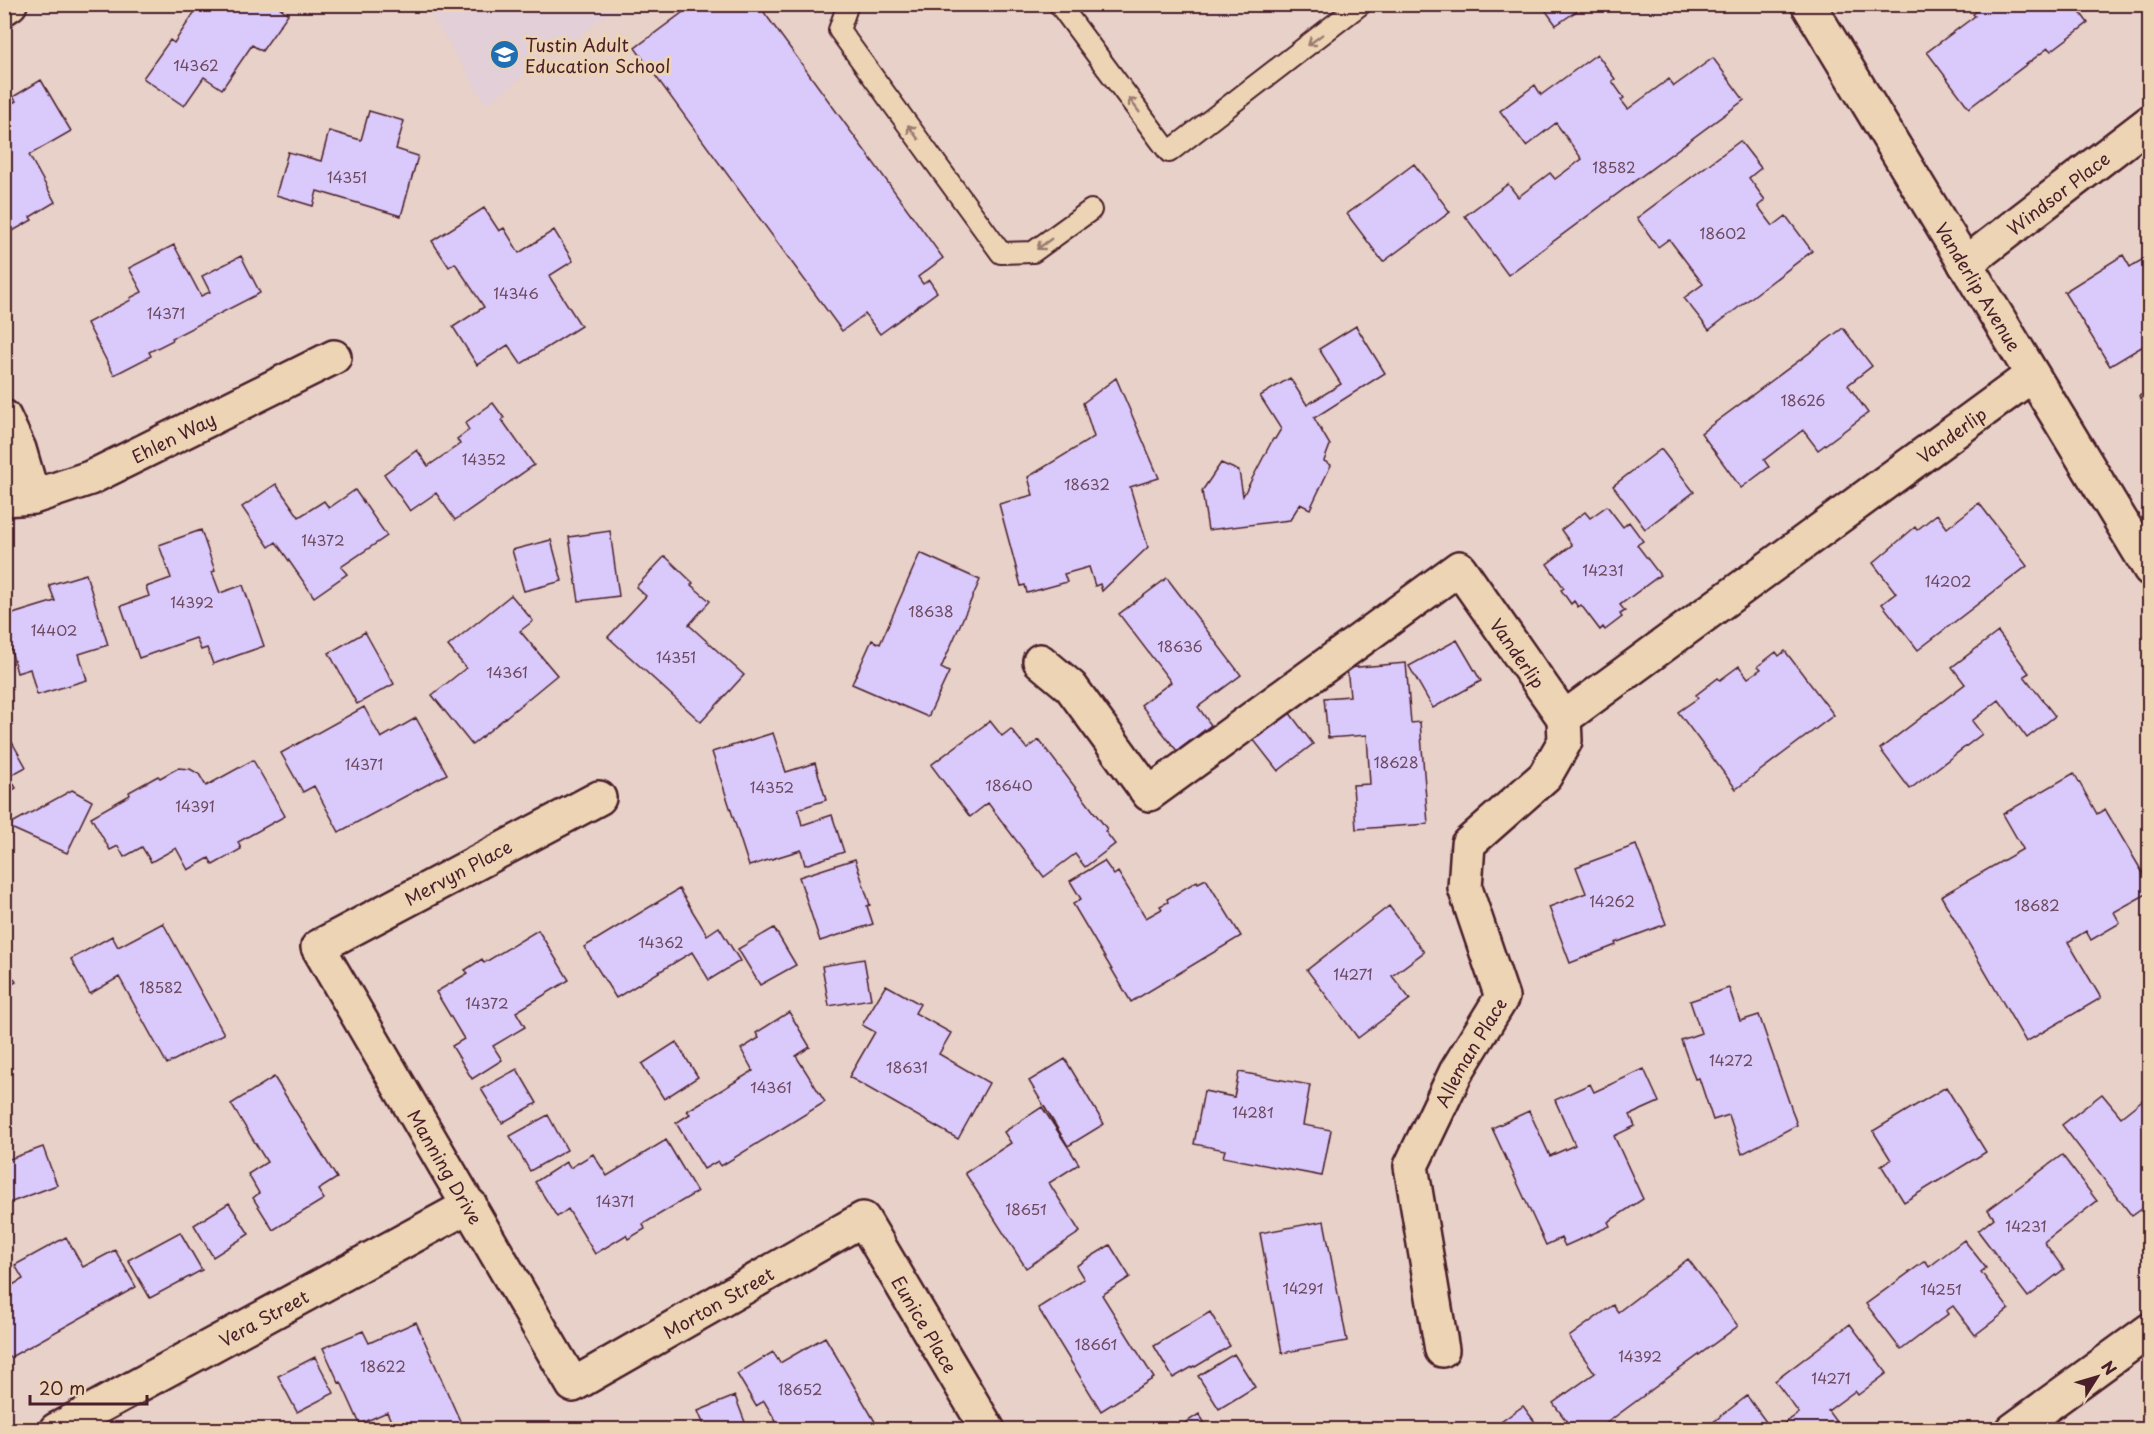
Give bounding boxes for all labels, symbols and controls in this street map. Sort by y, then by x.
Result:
place label: Tustin Adult Education School [525,31,670,79]
one-way arrow [1307,34,1323,46]
school or university icon: Tustin Adult Education School [488,38,520,70]
house number: 14362 [173,53,219,76]
one-way arrow [1128,97,1141,113]
one-way arrow [907,124,919,140]
street label: Windsor Place [2001,144,2115,241]
house number: 18582 [1592,155,1636,178]
house number: 14351 [327,165,367,188]
street label: Vanderlip Avenue [1929,217,2029,356]
house number: 18602 [1700,221,1746,244]
one-way arrow [1036,238,1052,250]
house number: 14346 [493,281,539,304]
house number: 14371 [147,301,185,324]
house number: 18626 [1781,388,1825,411]
street label: Vanderlip [1911,400,1991,469]
street label: Ehlen Way [126,404,220,469]
house number: 14352 [462,447,506,470]
house number: 18632 [1064,472,1110,495]
house number: 14372 [301,528,345,551]
house number: 14231 [1582,558,1624,581]
house number: 14202 [1925,569,1971,592]
house number: 14392 [170,590,214,613]
house number: 18638 [908,599,954,622]
street label: Vanderlip [1484,612,1552,693]
house number: 14402 [31,618,77,641]
house number: 18636 [1157,634,1203,657]
house number: 14351 [656,645,696,668]
house number: 14361 [486,660,528,683]
house number: 18628 [1373,750,1419,773]
house number: 14371 [345,752,383,775]
house number: 18640 [985,773,1033,796]
house number: 14352 [750,775,794,798]
house number: 14391 [175,794,215,817]
street label: Mervyn Place [399,832,517,912]
house number: 14262 [1589,889,1635,912]
house number: 18682 [2014,893,2060,916]
house number: 14362 [638,930,684,953]
house number: 14271 [1333,962,1373,985]
house number: 18582 [139,975,183,998]
house number: 14372 [465,991,509,1014]
street label: Alleman Place [1428,992,1512,1111]
house number: 14272 [1709,1048,1753,1071]
house number: 18631 [886,1055,928,1078]
house number: 14361 [750,1075,792,1098]
house number: 14281 [1232,1100,1274,1123]
street label: Manning Drive [402,1104,490,1229]
house number: 14371 [596,1189,634,1212]
house number: 18651 [1005,1197,1047,1220]
house number: 14231 [2005,1214,2047,1237]
street label: Morton Street [658,1259,778,1344]
street label: Eunice Place [886,1270,965,1378]
house number: 14291 [1283,1276,1323,1299]
house number: 14251 [1920,1277,1962,1300]
street label: Vera Street [214,1282,313,1353]
house number: 18661 [1075,1332,1117,1355]
house number: 14392 [1618,1344,1662,1367]
north arrow [2067,1347,2127,1407]
house number: 18622 [360,1354,406,1377]
text: N [2096,1355,2123,1380]
house number: 14271 [1811,1366,1851,1389]
scale bar [30,1368,147,1406]
text: 20 m [39,1374,85,1401]
house number: 18652 [778,1377,822,1400]

